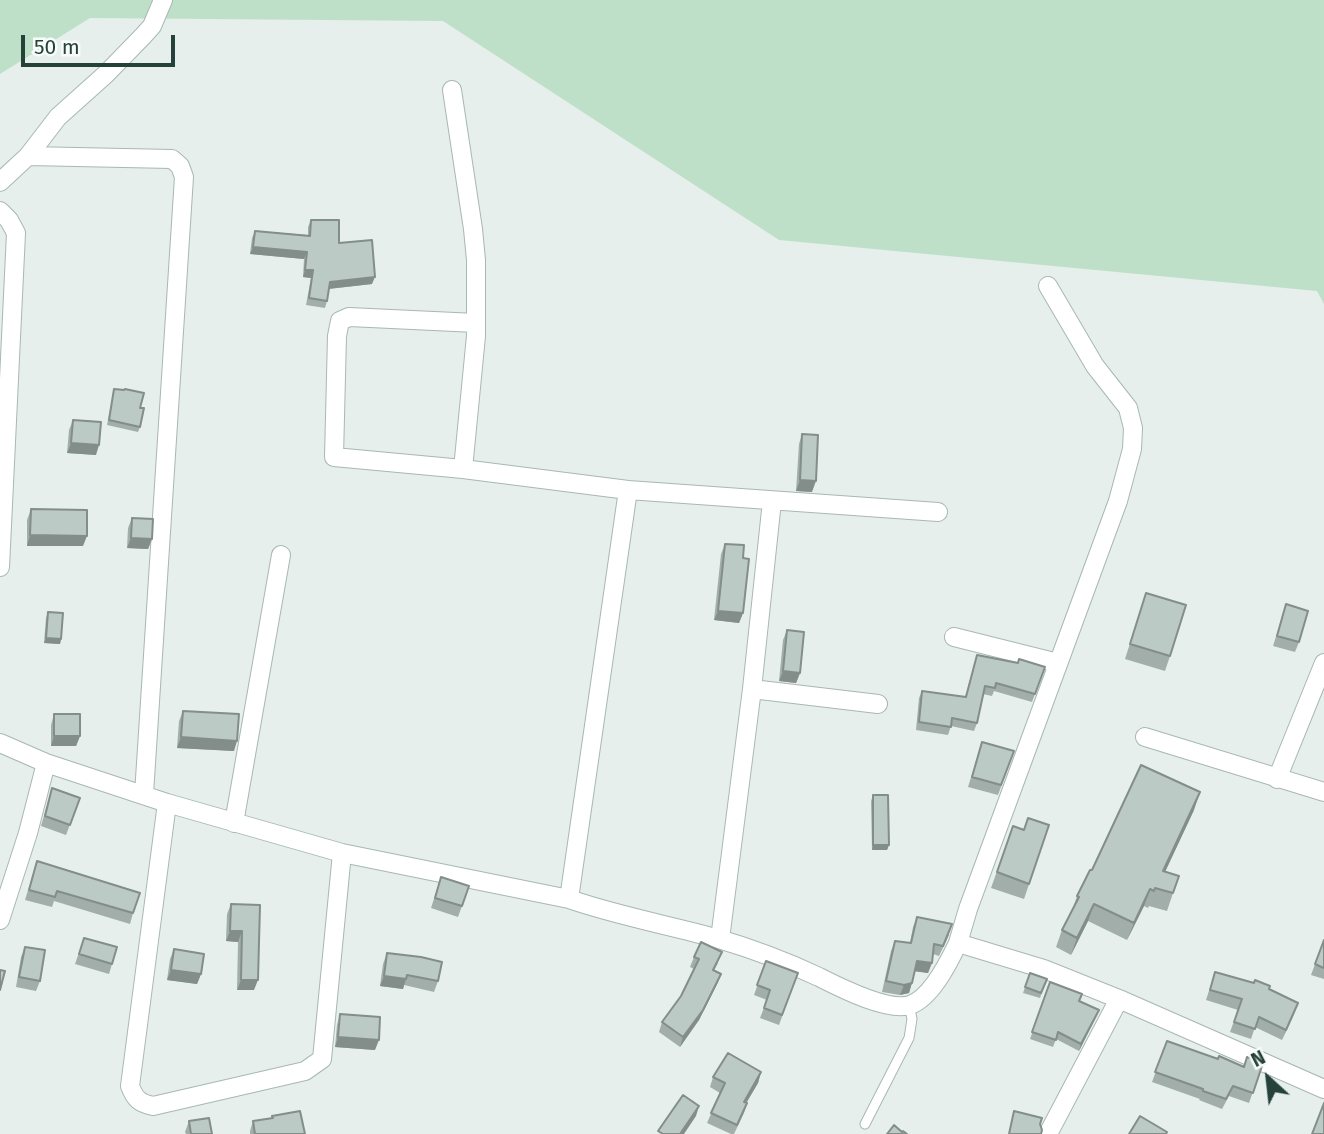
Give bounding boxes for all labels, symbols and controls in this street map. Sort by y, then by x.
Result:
scale bar [24,21,178,65]
text: 50 m [34,34,80,60]
north arrow [1233,1043,1303,1113]
text: N [1247,1046,1269,1072]

